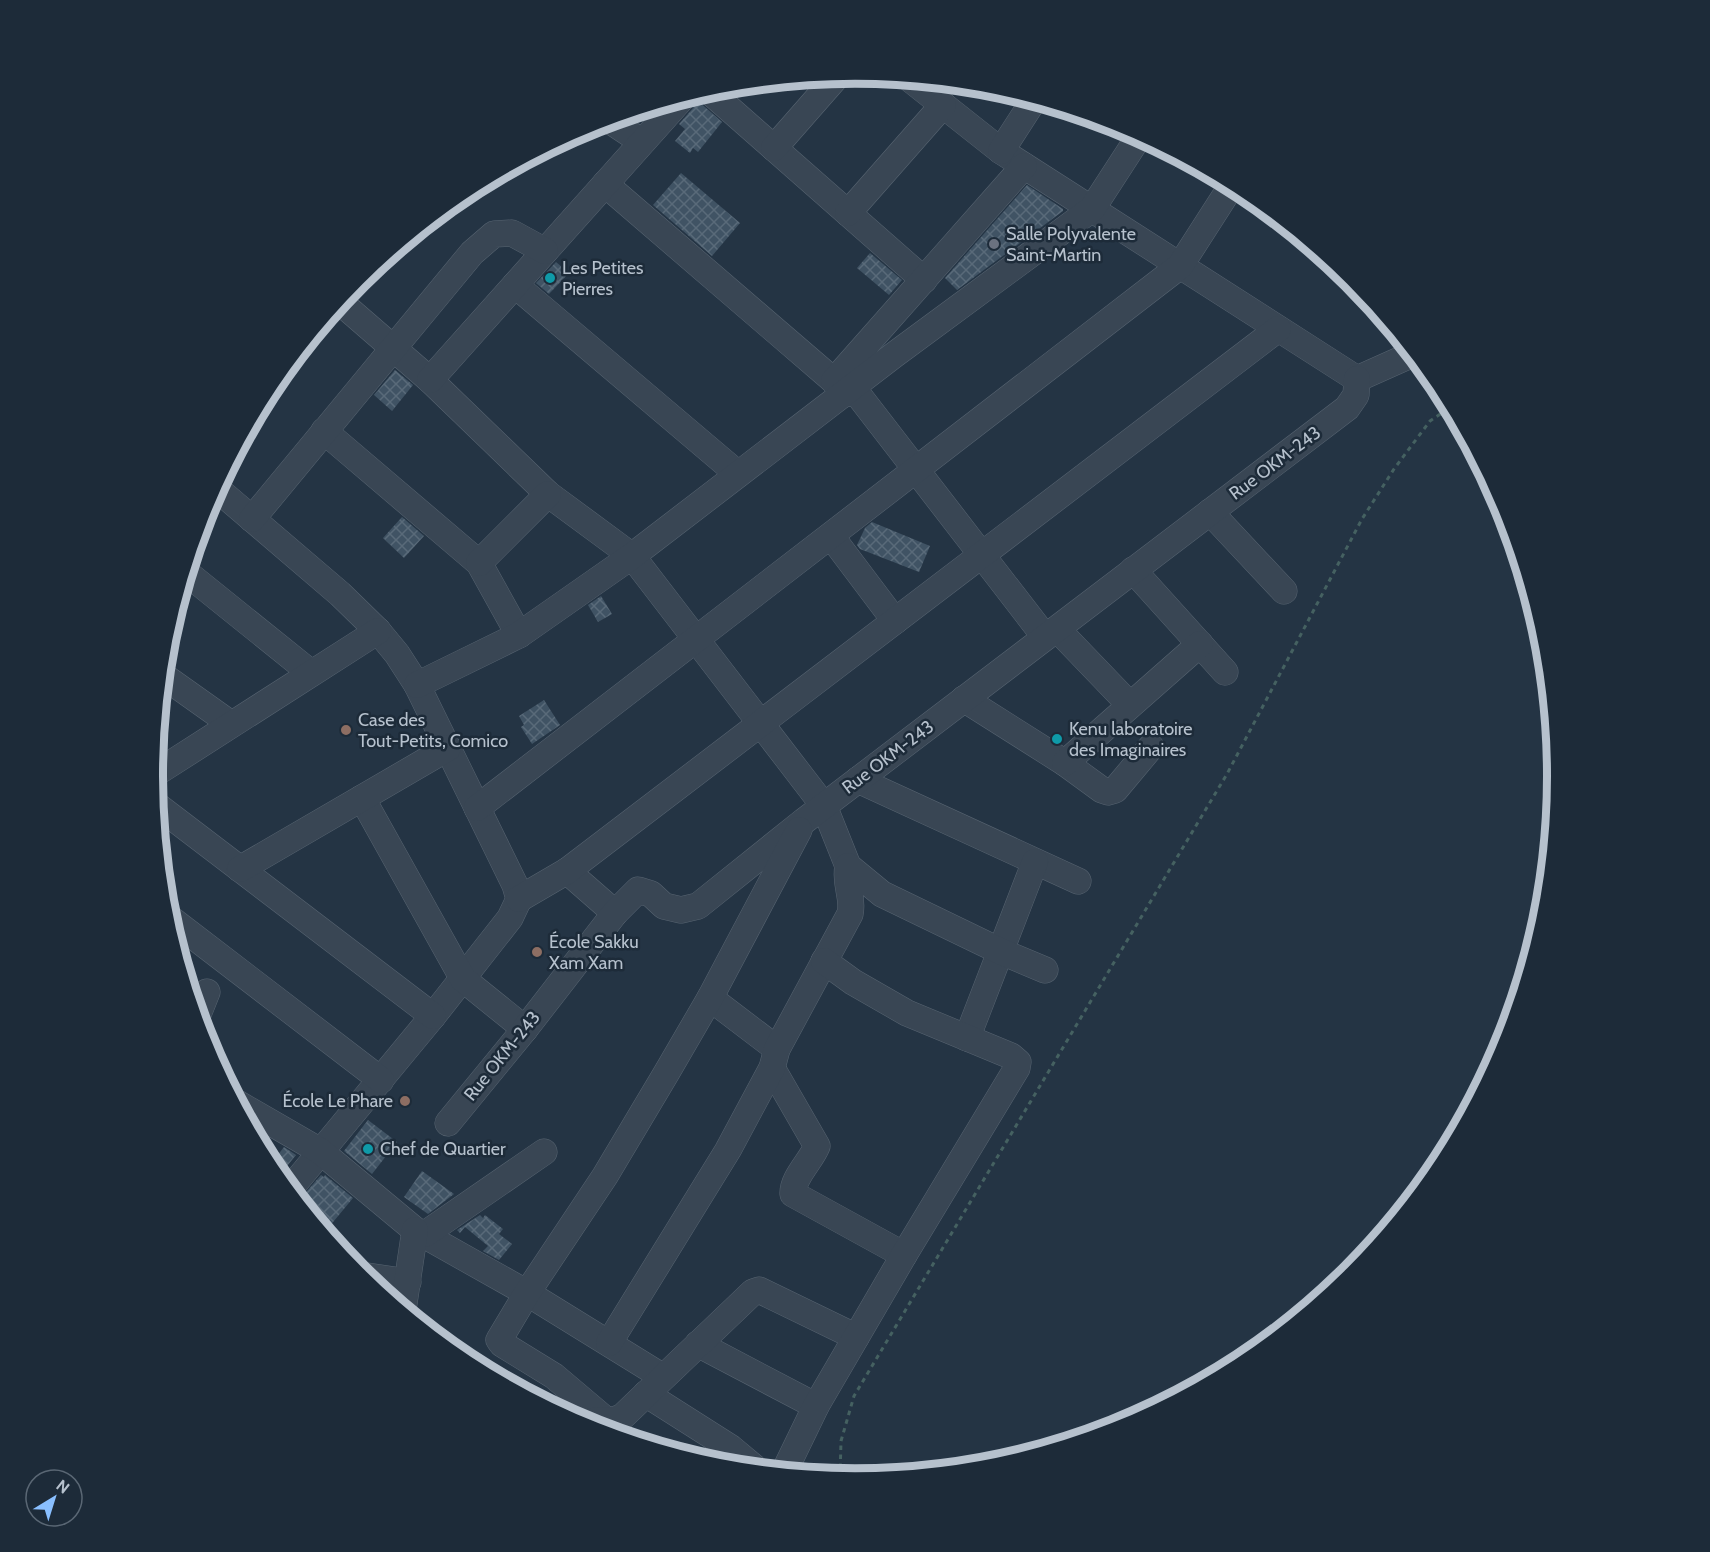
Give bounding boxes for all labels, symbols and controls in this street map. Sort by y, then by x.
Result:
place label: Salle Polyvalente Saint-Martin [1006,223,1136,266]
marker: Salle Polyvalente Saint-Martin [987,237,1001,251]
place label: Les Petites Pierres [562,257,643,300]
marker: Les Petites Pierres [543,271,557,285]
street label: Rue OKM-243 [1225,421,1325,505]
place label: Case des Tout-Petits, Comico [358,709,508,752]
street label: Rue OKM-243 [838,715,938,799]
place label: Kenu laboratoire des Imaginaires [1069,718,1193,761]
marker: Case des Tout-Petits, Comico [339,723,353,737]
marker: Kenu laboratoire des Imaginaires [1050,732,1064,746]
place label: École Sakku Xam Xam [549,931,639,974]
marker: École Sakku Xam Xam [530,945,544,959]
street label: Rue OKM-243 [459,1007,545,1105]
place label: École Le Phare [283,1090,393,1112]
marker: École Le Phare [398,1094,412,1108]
place label: Chef de Quartier [380,1138,506,1160]
marker: Chef de Quartier [361,1142,375,1156]
north arrow [24,1468,84,1528]
text: N [53,1476,73,1498]

